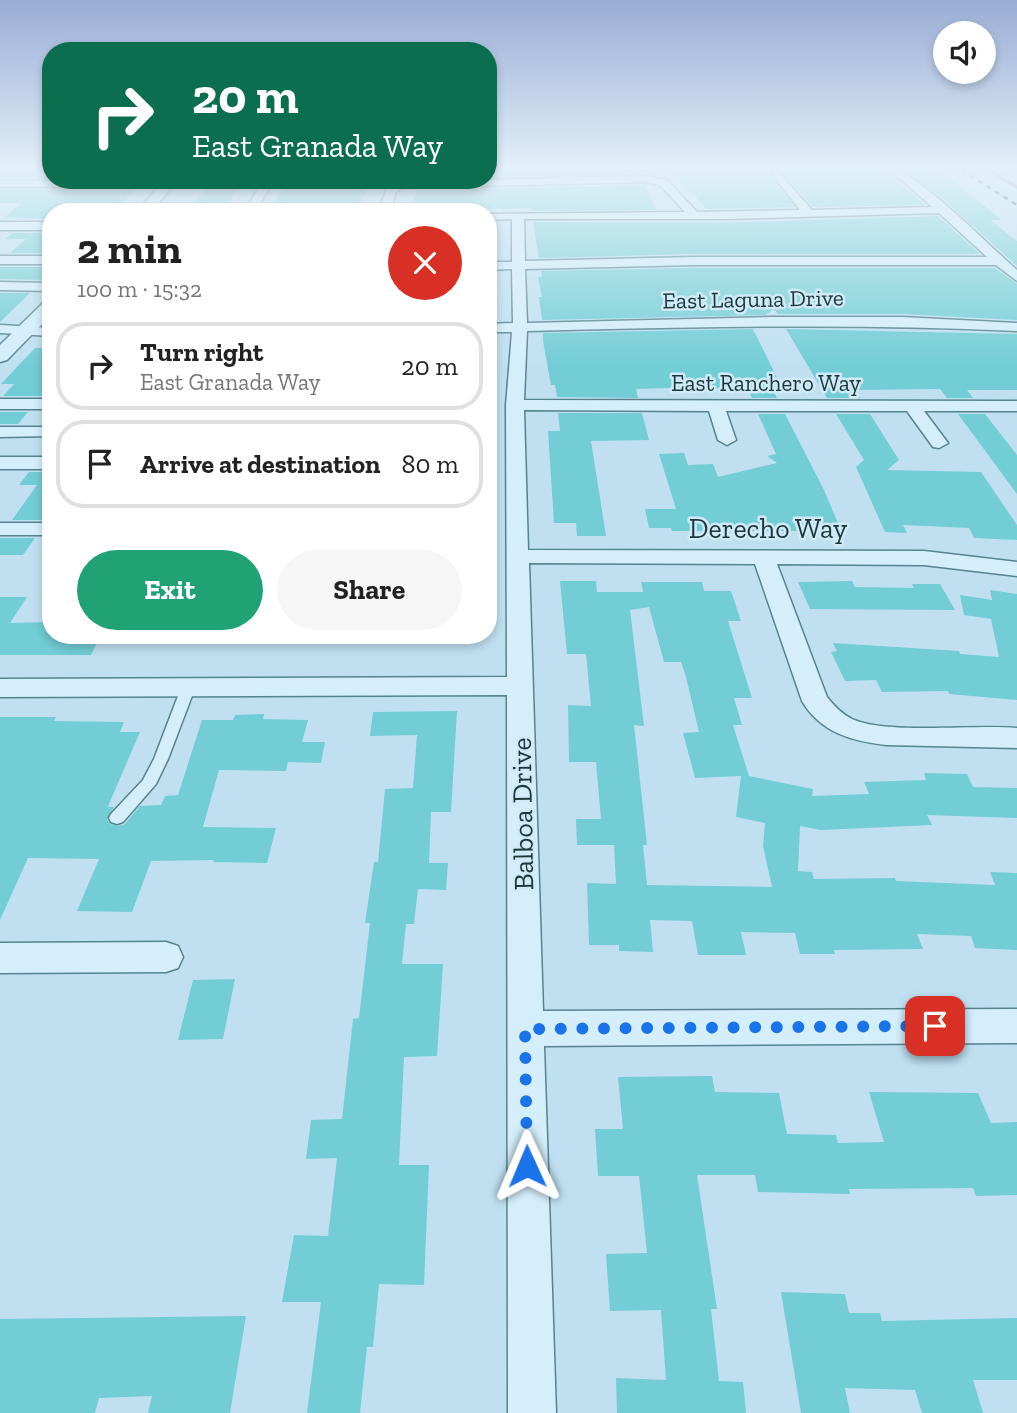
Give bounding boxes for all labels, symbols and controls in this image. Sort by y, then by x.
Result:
map controls [933,21,996,84]
button: sound [933,21,996,84]
text: 20 m [192,67,299,126]
icon: right [77,70,168,161]
text: East Granada Way [192,127,443,165]
text: 2 min [77,223,182,274]
button: close [388,226,462,300]
text: 100 m · 15:32 [77,275,202,303]
street label: East Laguna Drive [662,283,844,315]
text: Turn right [140,336,263,368]
icon: right [81,347,119,385]
text: 20 m [401,350,458,382]
text: East Granada Way [140,368,320,396]
street label: East Ranchero Way [671,369,861,397]
icon: arrive [81,445,119,483]
text: Arrive at destination [140,448,380,480]
text: 80 m [401,448,459,480]
street label: Derecho Way [689,512,848,545]
button: Exit [77,550,263,630]
button: Share [277,550,462,630]
street label: Balboa Drive [505,737,540,891]
pin [905,996,965,1056]
icon: arrive [916,1007,954,1045]
position arrow [490,1129,564,1203]

